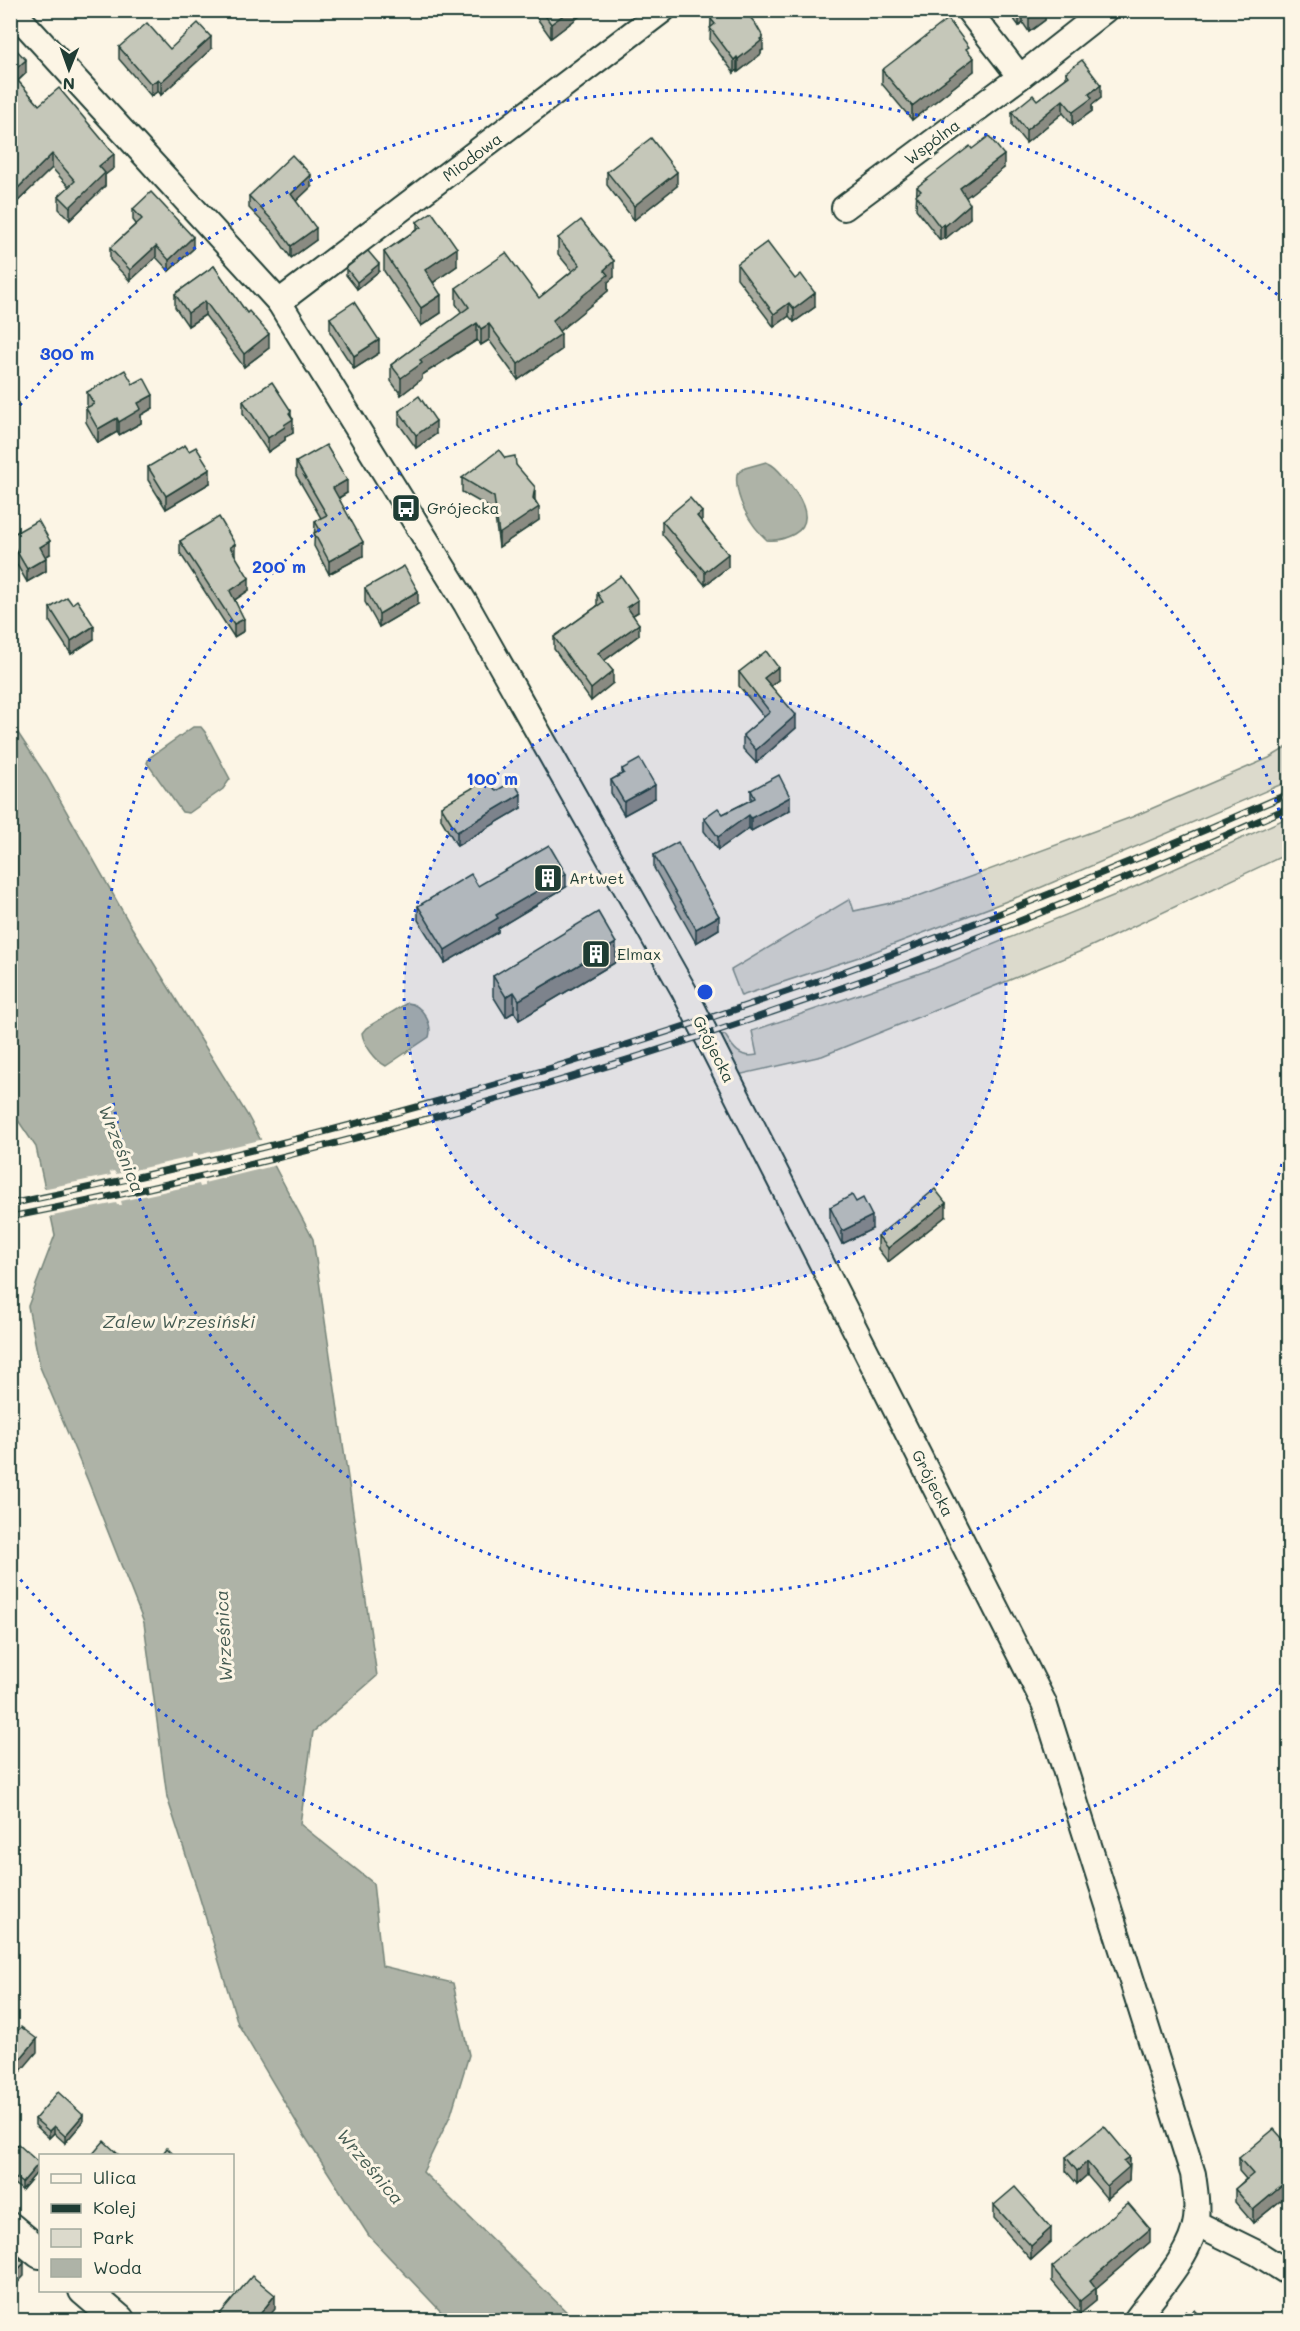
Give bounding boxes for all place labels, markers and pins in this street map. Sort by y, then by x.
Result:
bus stop icon: Grójecka [390,492,422,524]
place label: Grójecka [427,497,500,518]
building icon: Artwet [532,862,564,894]
place label: Artwet [569,867,625,888]
building icon: Elmax [580,938,612,970]
place label: Elmax [617,943,661,964]
centre of rings [695,982,715,1002]

